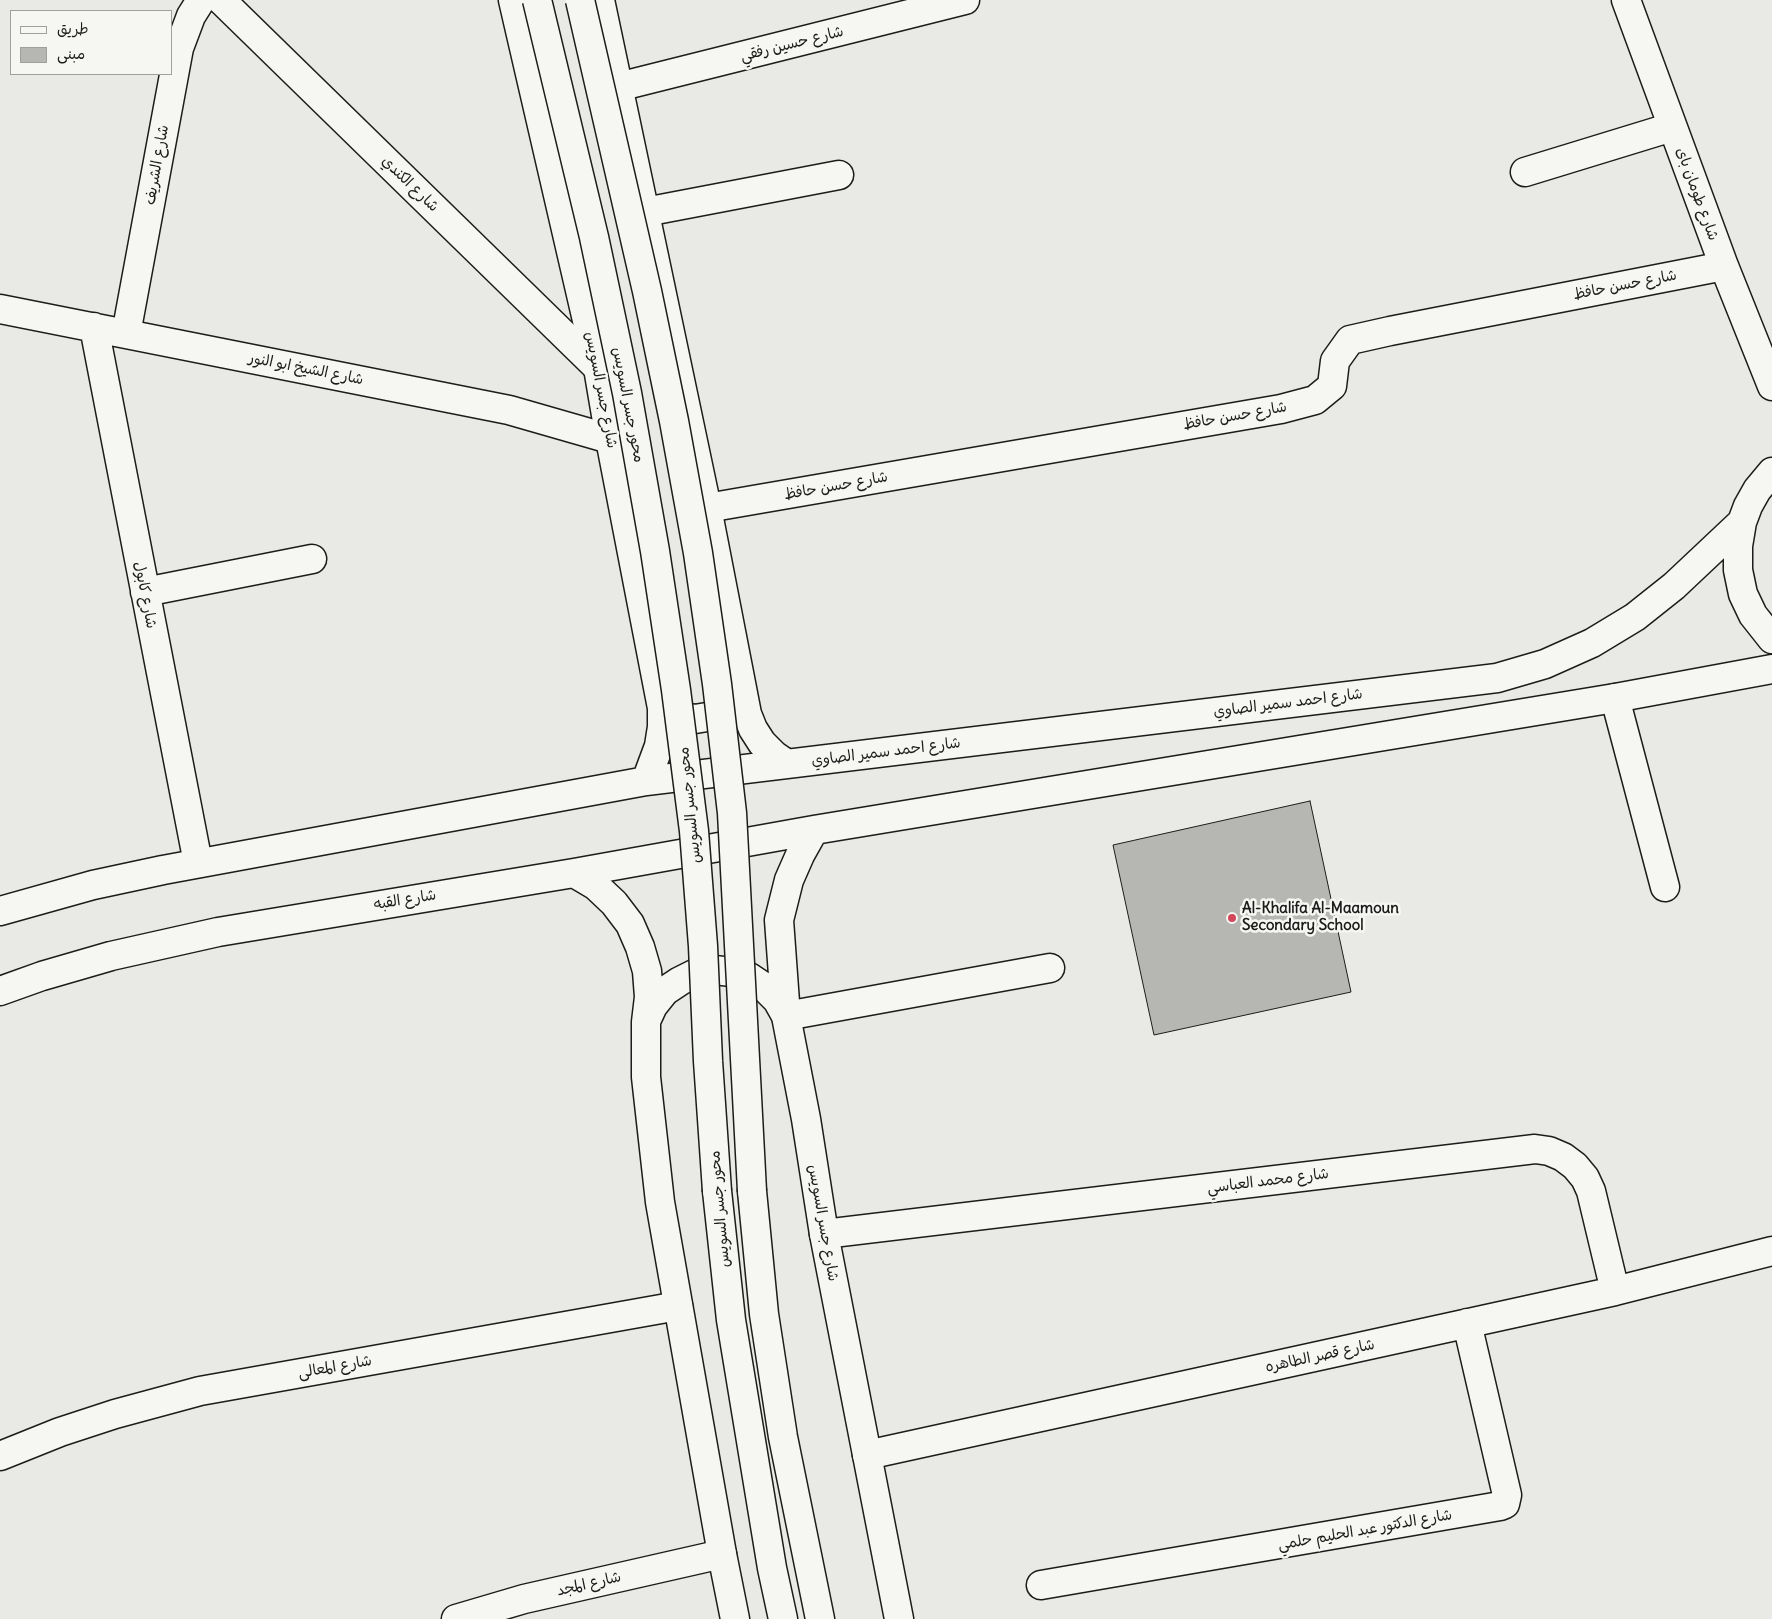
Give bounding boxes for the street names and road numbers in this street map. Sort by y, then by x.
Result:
street label: شارع حسين رفقي [739,22,845,66]
street label: شارع الشريف [141,124,173,206]
street label: شارع طومان باى [1672,145,1722,243]
street label: شارع الكندي [378,152,442,216]
street label: شارع حسن حافظ [1572,266,1678,304]
street label: شارع جسر السويس [581,330,621,450]
street label: محور جسر السويس [608,346,648,464]
street label: شارع الشيخ ابو النور [247,349,365,389]
street label: شارع حسن حافظ [1182,398,1288,434]
street label: شارع حسن حافظ [783,468,889,504]
street label: شارع كابول [130,560,160,630]
street label: شارع احمد سمير الصاوي [1212,685,1364,721]
street label: شارع احمد سمير الصاوي [810,734,962,770]
street label: محور جسر السويس [675,746,705,864]
street label: شارع القبه [373,886,437,914]
street label: محور جسر السويس [706,1150,734,1268]
street label: شارع جسر السويس [804,1163,842,1283]
street label: شارع محمد العباسي [1206,1165,1330,1197]
street label: شارع قصر الطاهره [1264,1336,1376,1376]
street label: شارع المعالى [297,1352,373,1382]
street label: شارع الدكتور عبد الحليم حلمي [1276,1506,1454,1554]
street label: شارع المجد [555,1568,623,1600]

